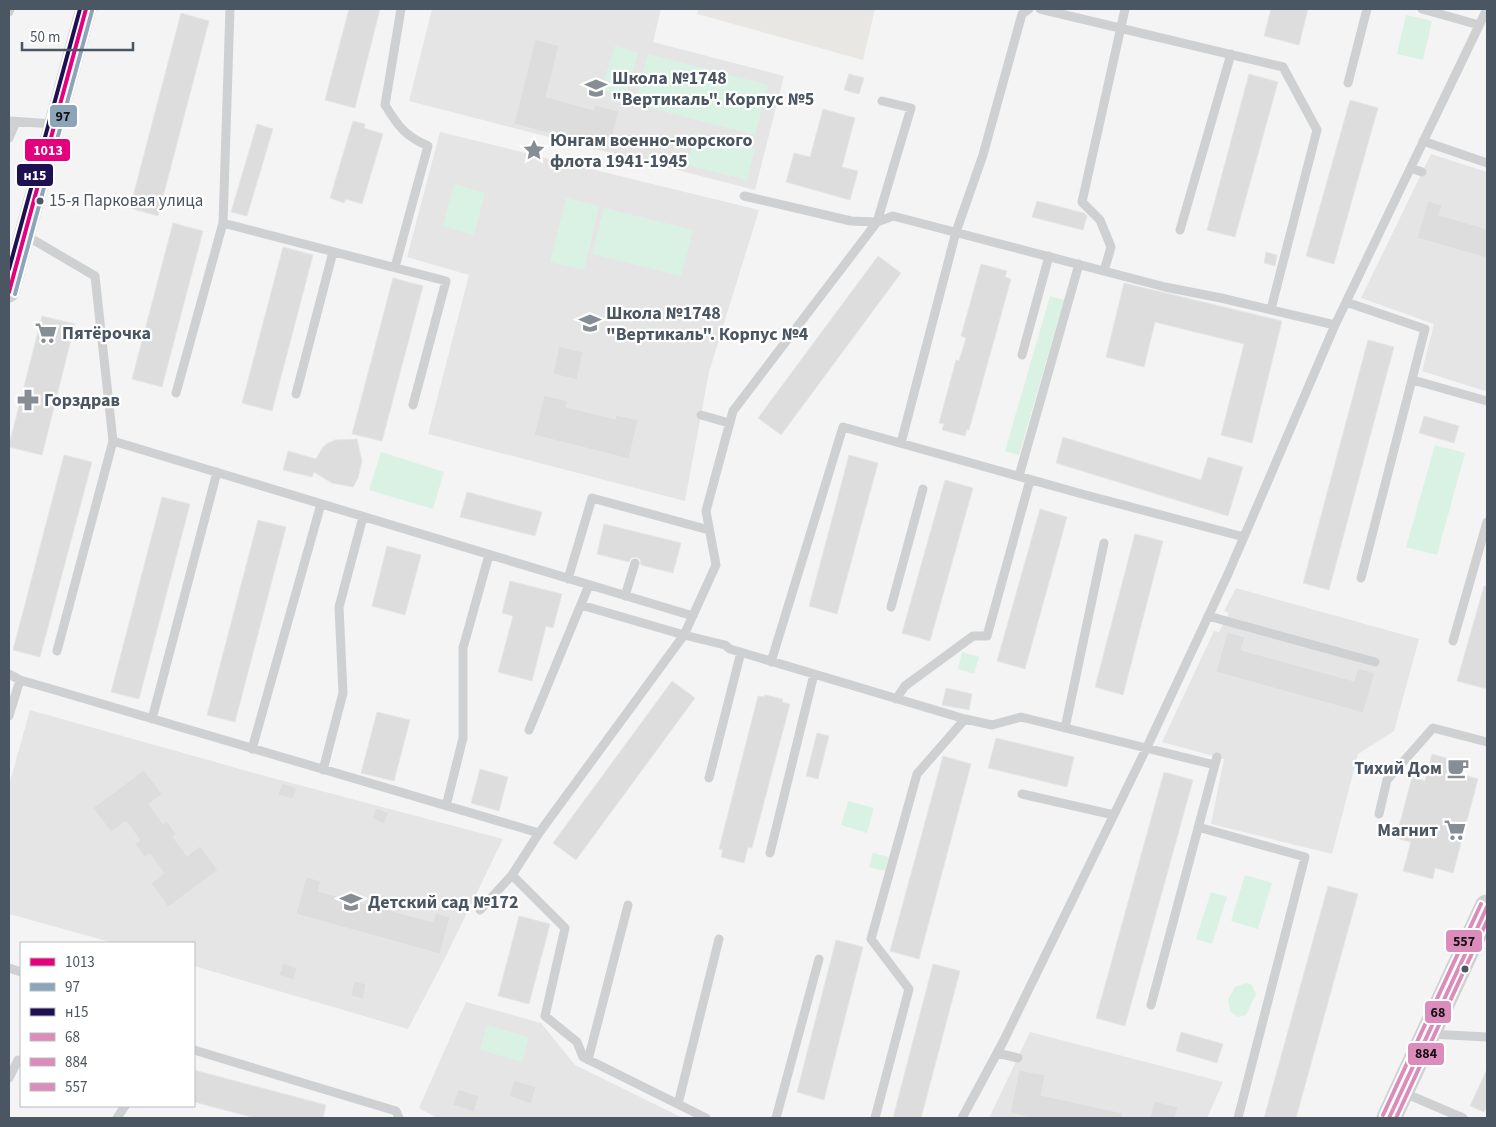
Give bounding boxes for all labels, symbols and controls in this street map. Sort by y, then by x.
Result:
scale bar [22,20,134,52]
text: 50 m [30,27,60,48]
place label: Школа №1748 "Вертикаль". Корпус №5 [612,66,814,112]
school or university icon: Школа №1748 "Вертикаль". Корпус №5 [583,75,609,101]
line badge: 97 [49,104,78,128]
text: 97 [56,107,70,127]
place label: Юнгам военно-морского флота 1941-1945 [550,128,753,174]
place icon: Юнгам военно-морского флота 1941-1945 [521,137,547,163]
line badge: 1013 [24,138,71,162]
text: 1013 [33,141,63,161]
line badge: н15 [16,163,54,187]
text: н15 [24,166,46,186]
place label: 15-я Парковая улица [49,189,203,213]
marker: 15-я Парковая улица [35,196,45,206]
place label: Школа №1748 "Вертикаль". Корпус №4 [606,301,809,347]
school or university icon: Школа №1748 "Вертикаль". Корпус №4 [577,310,603,336]
supermarket icon: Пятёрочка [33,320,59,346]
place label: Пятёрочка [62,321,151,346]
pharmacy icon: Горздрав [15,387,41,413]
place label: Горздрав [44,388,120,413]
cafe icon: Тихий Дом [1445,755,1471,781]
place label: Тихий Дом [1354,756,1442,781]
supermarket icon: Магнит [1442,817,1468,843]
place label: Магнит [1377,818,1438,843]
school or university icon: Детский сад №172 [338,889,364,915]
place label: Детский сад №172 [368,890,519,915]
line badge: 557 [1445,929,1483,953]
text: 557 [1453,932,1475,952]
legend [20,942,195,1107]
text: 1013 [65,952,95,973]
unlabelled marker [1460,964,1470,974]
text: 97 [65,977,80,998]
line badge: 68 [1424,1000,1452,1024]
text: н15 [65,1002,88,1023]
text: 68 [1431,1003,1445,1023]
text: 68 [65,1027,80,1048]
line badge: 884 [1407,1042,1445,1066]
text: 884 [1415,1044,1438,1064]
text: 884 [65,1052,88,1073]
text: 557 [65,1077,87,1098]

